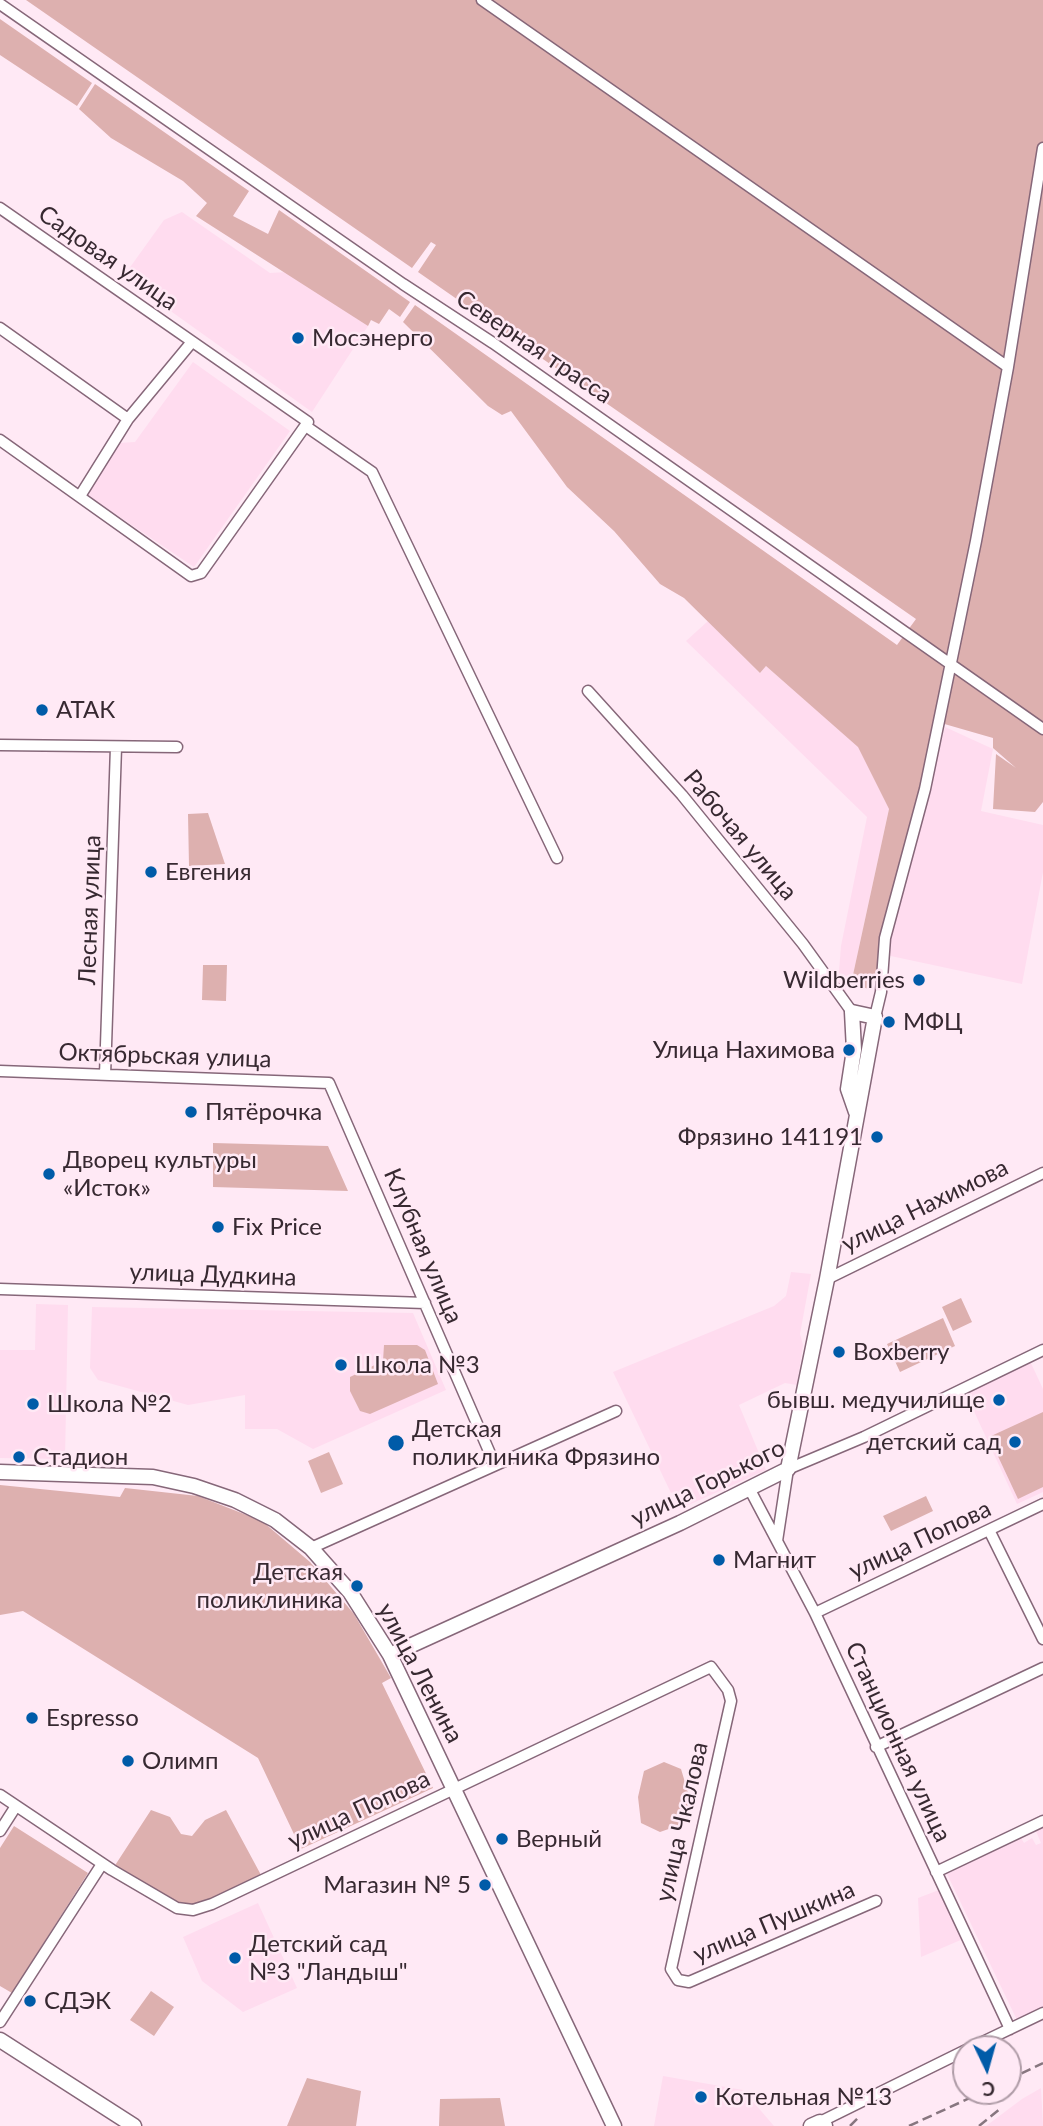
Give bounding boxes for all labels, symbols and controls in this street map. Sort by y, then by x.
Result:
street label: Садовая улица [33,199,183,317]
street label: Северная трасса [450,284,618,410]
place label: Мосэнерго [312,324,433,352]
marker: Мосэнерго [290,330,306,346]
place label: АТАК [56,696,115,724]
marker: АТАК [34,702,50,718]
street label: Рабочая улица [677,764,803,906]
street label: Лесная улица [73,834,107,986]
place label: Евгения [165,858,252,886]
marker: Евгения [143,864,159,880]
place label: Wildberriеs [783,966,905,994]
marker: Wildberriеs [911,972,927,988]
place label: МФЦ [903,1008,963,1036]
marker: МФЦ [881,1014,897,1030]
place label: Улица Нахимова [653,1036,835,1064]
street label: Октябрьская улица [58,1038,272,1074]
marker: Улица Нахимова [841,1042,857,1058]
place label: Пятёрочка [205,1098,322,1126]
marker: Пятёрочка [183,1104,199,1120]
place label: Фрязино 141191 [678,1123,863,1151]
marker: Фрязино 141191 [869,1129,885,1145]
place label: Дворец культуры «Исток» [63,1146,257,1202]
street label: улица Нахимова [837,1153,1013,1259]
street label: Клубная улица [377,1164,469,1328]
marker: Дворец культуры «Исток» [41,1166,57,1182]
place label: Fix Price [232,1213,322,1241]
marker: Fix Price [210,1219,226,1235]
street label: улица Дудкина [129,1258,297,1292]
place label: Boxberry [853,1338,949,1366]
marker: Boxberry [831,1344,847,1360]
place label: Школа №3 [355,1351,480,1379]
marker: Школа №3 [333,1357,349,1373]
place label: бывш. медучилище [767,1386,985,1414]
place label: Школа №2 [47,1390,172,1418]
marker: бывш. медучилище [991,1392,1007,1408]
marker: Школа №2 [25,1396,41,1412]
place label: Детская поликлиника Фрязино [412,1415,660,1471]
place label: детский сад [866,1428,1001,1456]
marker: Детская поликлиника Фрязино [386,1433,406,1453]
street label: улица Горького [626,1433,790,1533]
marker: детский сад [1007,1434,1023,1450]
place label: Стадион [33,1443,128,1471]
marker: Стадион [11,1449,27,1465]
street label: улица Попова [844,1495,996,1585]
place label: Магнит [733,1546,816,1574]
marker: Магнит [711,1552,727,1568]
place label: Детская поликлиника [196,1558,343,1614]
marker: Детская поликлиника [349,1578,365,1594]
street label: улица Ленина [371,1598,469,1748]
street label: Станционная улица [839,1637,957,1847]
place label: Espresso [46,1704,139,1732]
marker: Espresso [24,1710,40,1726]
street label: улица Чкалова [650,1739,714,1905]
place label: Олимп [142,1747,218,1775]
marker: Олимп [120,1753,136,1769]
street label: улица Попова [283,1765,435,1855]
place label: Верный [516,1825,602,1853]
marker: Верный [494,1831,510,1847]
place label: Магазин № 5 [323,1871,471,1899]
street label: улица Пушкина [689,1875,859,1969]
marker: Магазин № 5 [477,1877,493,1893]
place label: Детский сад №3 "Ландыш" [249,1930,408,1986]
marker: Детский сад №3 "Ландыш" [227,1950,243,1966]
place label: СДЭК [44,1987,111,2015]
marker: СДЭК [22,1993,38,2009]
north arrow [952,2035,1022,2105]
text: С [981,2077,996,2101]
place label: Котельная №13 [715,2083,892,2111]
marker: Котельная №13 [693,2089,709,2105]

